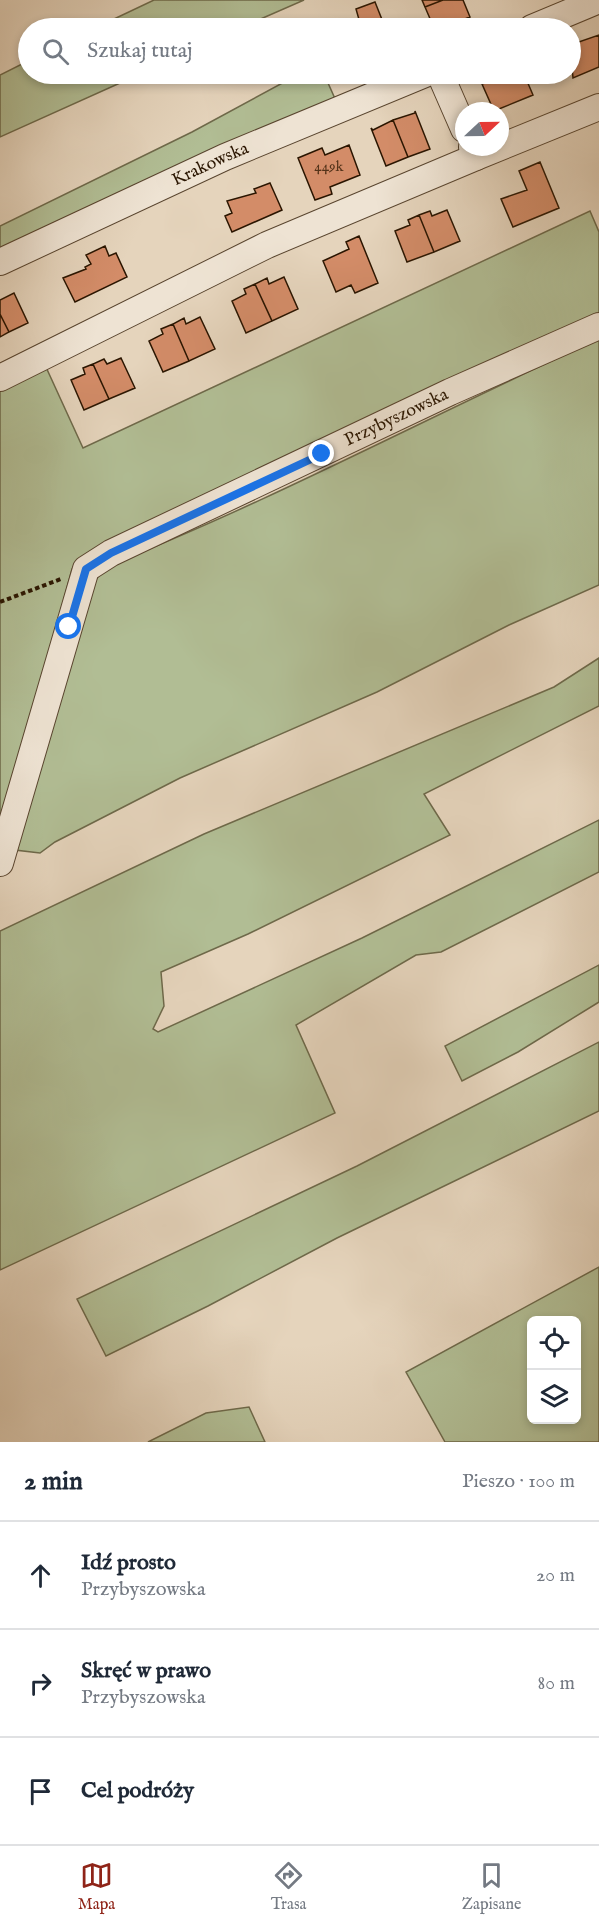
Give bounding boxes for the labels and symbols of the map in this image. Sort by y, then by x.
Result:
north arrow [455,102,509,156]
street label: Krakowska [168,137,252,192]
house number: 449k [314,157,345,176]
street label: Przybyszowska [341,383,452,452]
route end [308,440,334,466]
route start [55,613,81,639]

